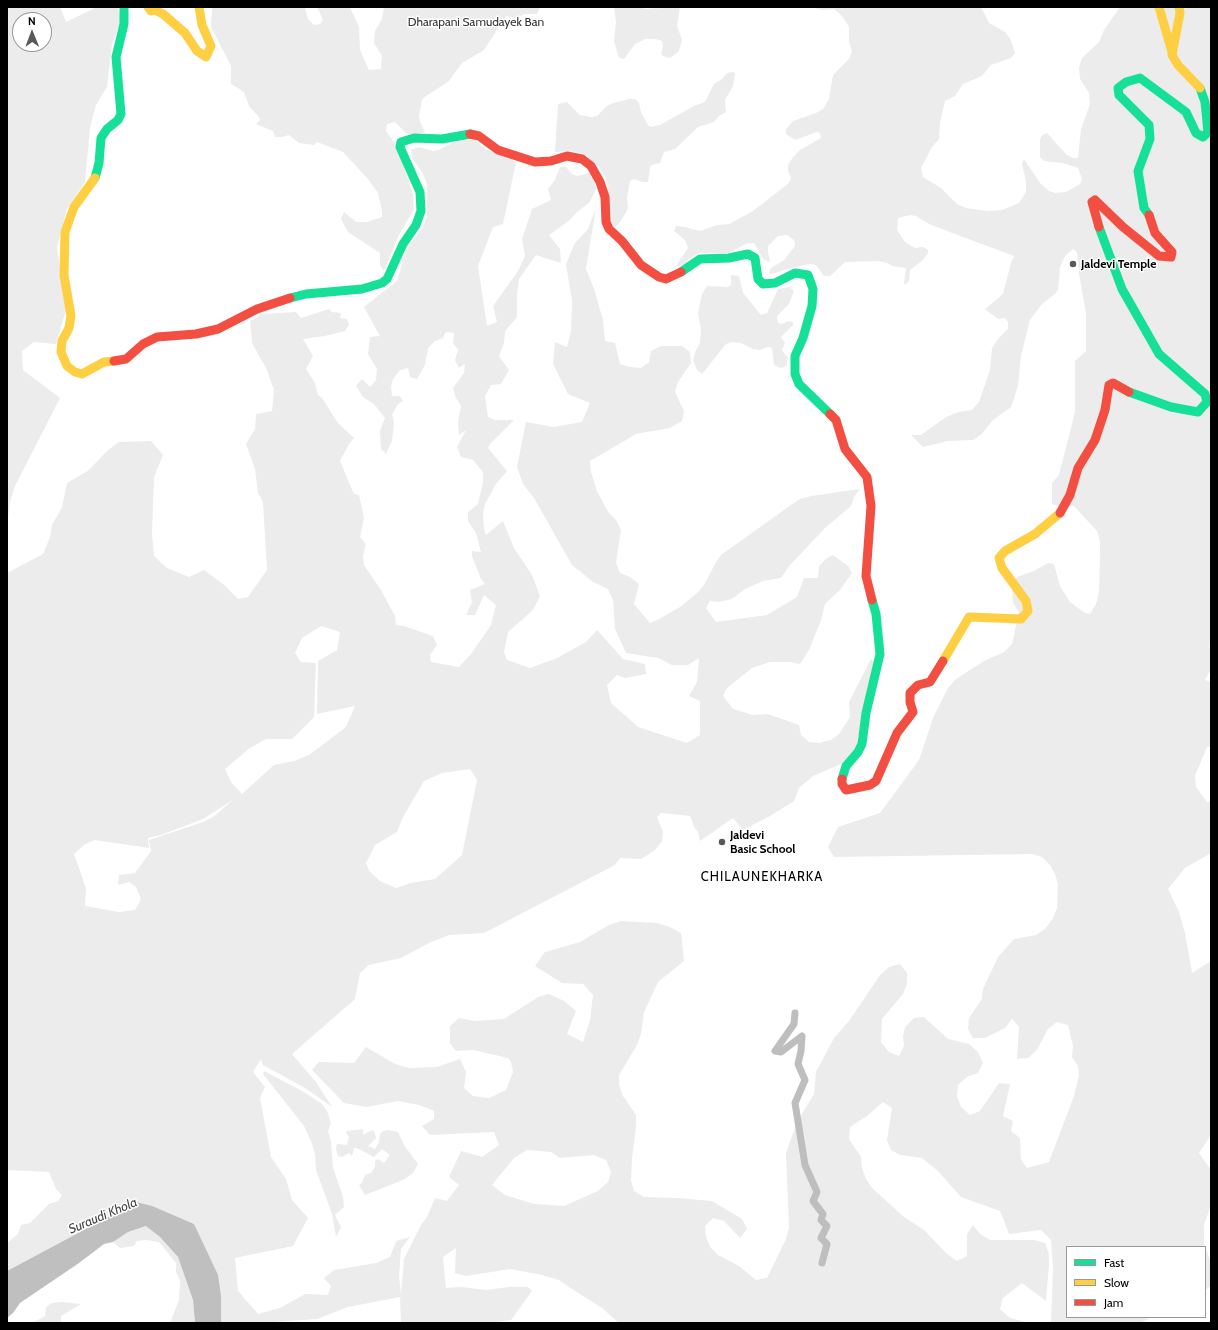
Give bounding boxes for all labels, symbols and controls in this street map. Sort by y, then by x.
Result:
north arrow [12,12,52,52]
text: N [28,14,36,28]
park label: Dharapani Samudayek Ban [408,15,544,29]
place label: Jaldevi Temple [1081,257,1156,271]
marker: Jaldevi Temple [1068,259,1078,269]
place label: Jaldevi Basic School [730,828,795,856]
marker: Jaldevi Basic School [717,837,727,847]
district label: CHILAUNEKHARKA [701,869,823,885]
water label: Suraudi Khola [66,1195,140,1237]
legend [1066,1246,1206,1318]
text: Fast [1104,1255,1124,1270]
text: Slow [1104,1275,1129,1290]
text: Jam [1104,1295,1123,1310]

